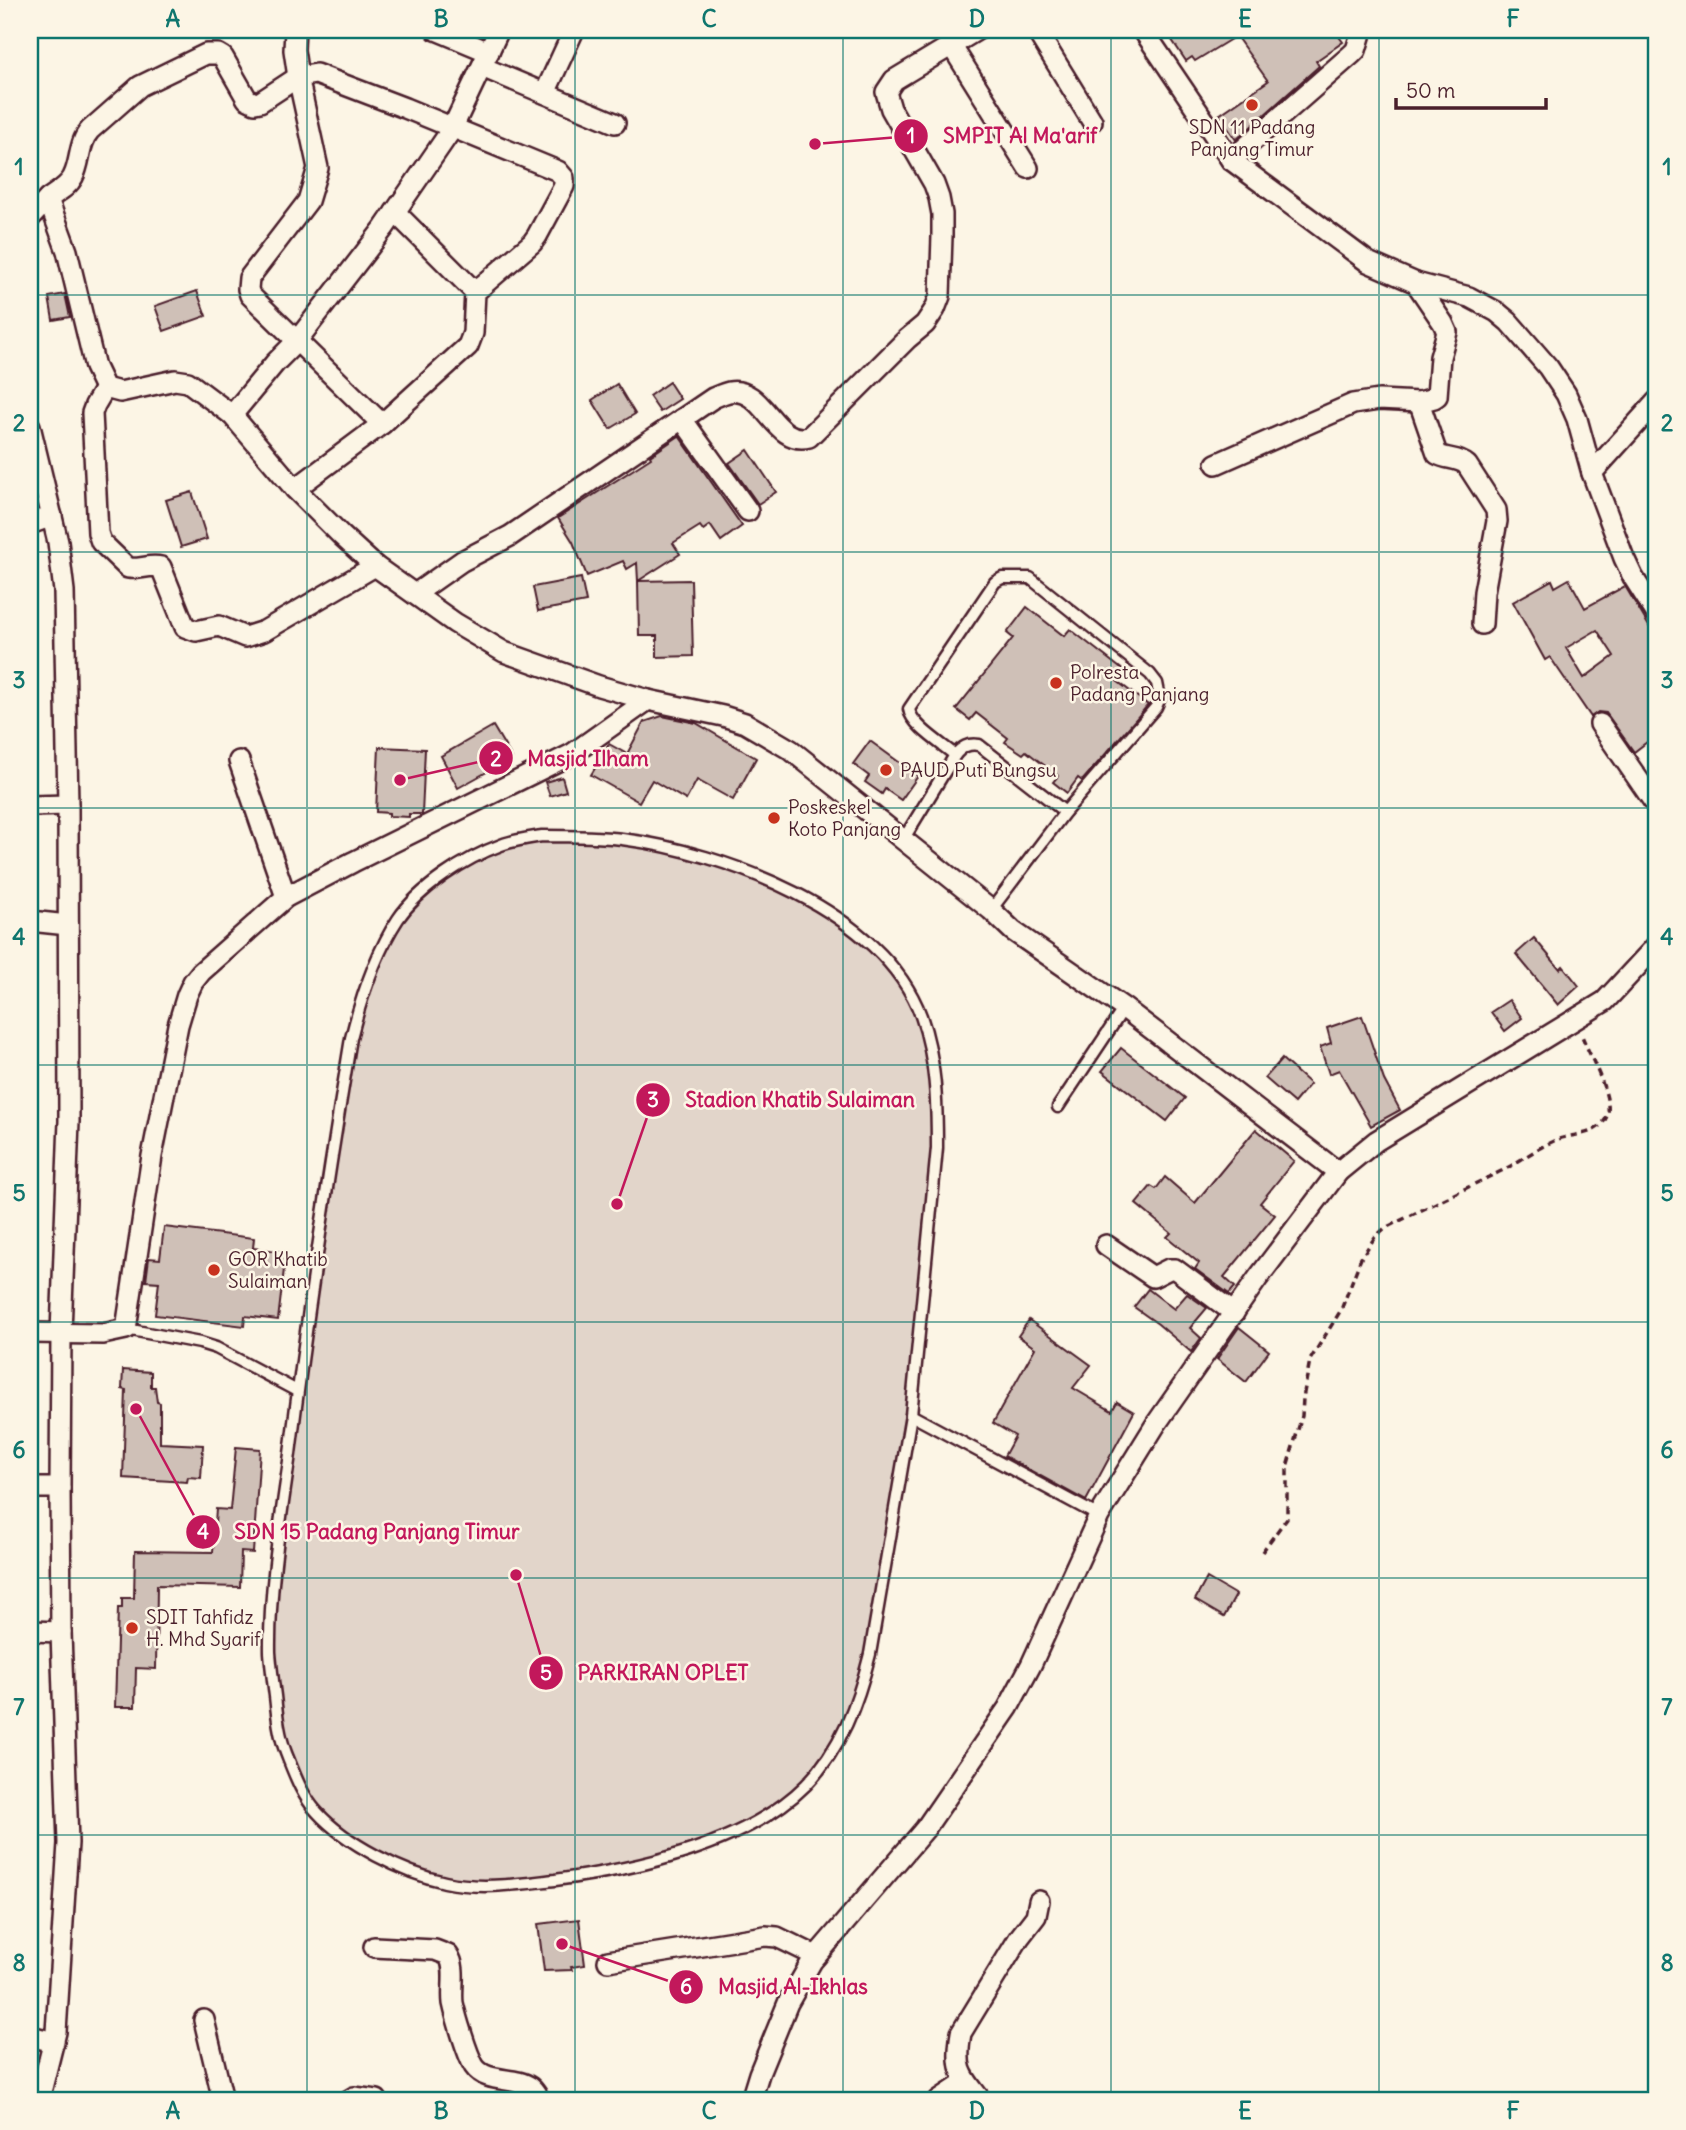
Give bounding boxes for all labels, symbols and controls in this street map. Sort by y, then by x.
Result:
text: A [166,4,181,33]
text: B [433,4,449,33]
text: C [701,4,717,33]
text: D [969,4,985,33]
text: E [1238,4,1252,33]
text: F [1506,4,1520,33]
scale bar [1396,66,1546,110]
text: 50 m [1406,77,1455,104]
marker: SDN 11 Padang Panjang Timur [1244,97,1260,113]
callout: SMPIT Al Ma'arif [894,115,1111,157]
place label: SDN 11 Padang Panjang Timur [1189,115,1315,161]
text: 1 [907,122,915,149]
text: SMPIT Al Ma'arif [943,122,1098,149]
text: 1 [14,152,24,181]
text: 1 [1662,152,1672,181]
text: 2 [13,408,26,437]
text: 2 [1661,408,1674,437]
place label: Polresta Padang Panjang [1070,660,1209,706]
text: 3 [12,665,26,694]
text: 3 [1660,665,1674,694]
marker: Polresta Padang Panjang [1048,675,1064,691]
callout: Masjid Ilham [478,737,663,779]
text: 2 [490,745,502,772]
text: Masjid Ilham [527,745,649,772]
place label: PAUD Puti Bungsu [900,758,1057,782]
marker: PAUD Puti Bungsu [878,762,894,778]
place label: Poskeskel Koto Panjang [788,795,901,841]
marker: Poskeskel Koto Panjang [766,810,782,826]
text: 4 [12,922,26,951]
text: 4 [1660,922,1674,951]
callout: Stadion Khatib Sulaiman [636,1079,928,1121]
text: 3 [647,1086,659,1113]
text: Stadion Khatib Sulaiman [685,1086,915,1113]
text: 5 [12,1178,26,1207]
text: 5 [1660,1178,1674,1207]
place label: GOR Khatib Sulaiman [228,1247,328,1293]
marker: GOR Khatib Sulaiman [206,1262,222,1278]
text: 6 [12,1435,26,1464]
text: 6 [1660,1435,1674,1464]
callout: SDN 15 Padang Panjang Timur [185,1511,534,1553]
text: 4 [197,1518,209,1545]
text: SDN 15 Padang Panjang Timur [234,1518,520,1545]
place label: SDIT Tahfidz H. Mhd Syarif [146,1605,261,1651]
marker: SDIT Tahfidz H. Mhd Syarif [124,1620,140,1636]
callout: PARKIRAN OPLET [529,1652,763,1694]
text: 5 [540,1659,552,1686]
text: PARKIRAN OPLET [578,1659,748,1686]
text: 7 [13,1692,25,1721]
text: 7 [1661,1692,1673,1721]
text: 8 [12,1948,26,1977]
text: 8 [1660,1948,1674,1977]
callout: Masjid Al-Ikhlas [669,1966,882,2008]
text: 6 [680,1973,692,2000]
text: Masjid Al-Ikhlas [718,1973,868,2000]
text: A [166,2096,181,2125]
text: B [433,2096,449,2125]
text: C [701,2096,717,2125]
text: D [969,2096,985,2125]
text: E [1238,2096,1252,2125]
text: F [1506,2096,1520,2125]

